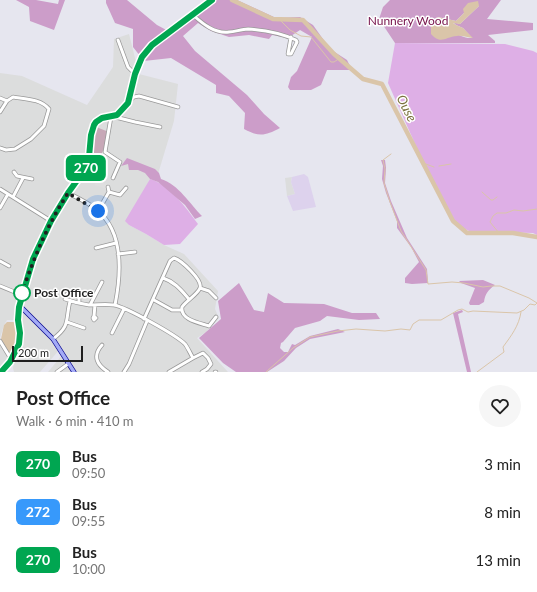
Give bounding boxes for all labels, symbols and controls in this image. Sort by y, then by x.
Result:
park label: Nunnery Wood [368,13,448,28]
water label: Ouse [394,92,420,124]
line badge: 270 [63,155,109,181]
text: 270 [74,159,98,176]
your location [88,201,108,221]
marker: Post Office [13,284,31,302]
place label: Post Office [34,285,94,300]
scale bar [12,344,83,363]
text: 200 m [18,346,49,359]
button: heart [479,385,521,427]
text: Post Office [16,386,110,409]
text: Walk · 6 min · 410 m [16,413,134,429]
text: Bus [72,447,97,465]
text: 270 [26,455,50,472]
text: 3 min [484,455,521,473]
text: 09:50 [72,465,105,481]
text: Bus [72,495,97,513]
text: 272 [26,503,50,520]
text: 8 min [484,503,521,521]
text: 09:55 [72,513,105,529]
text: Bus [72,543,97,561]
text: 270 [26,551,50,568]
text: 13 min [475,551,521,569]
text: 10:00 [72,561,105,577]

